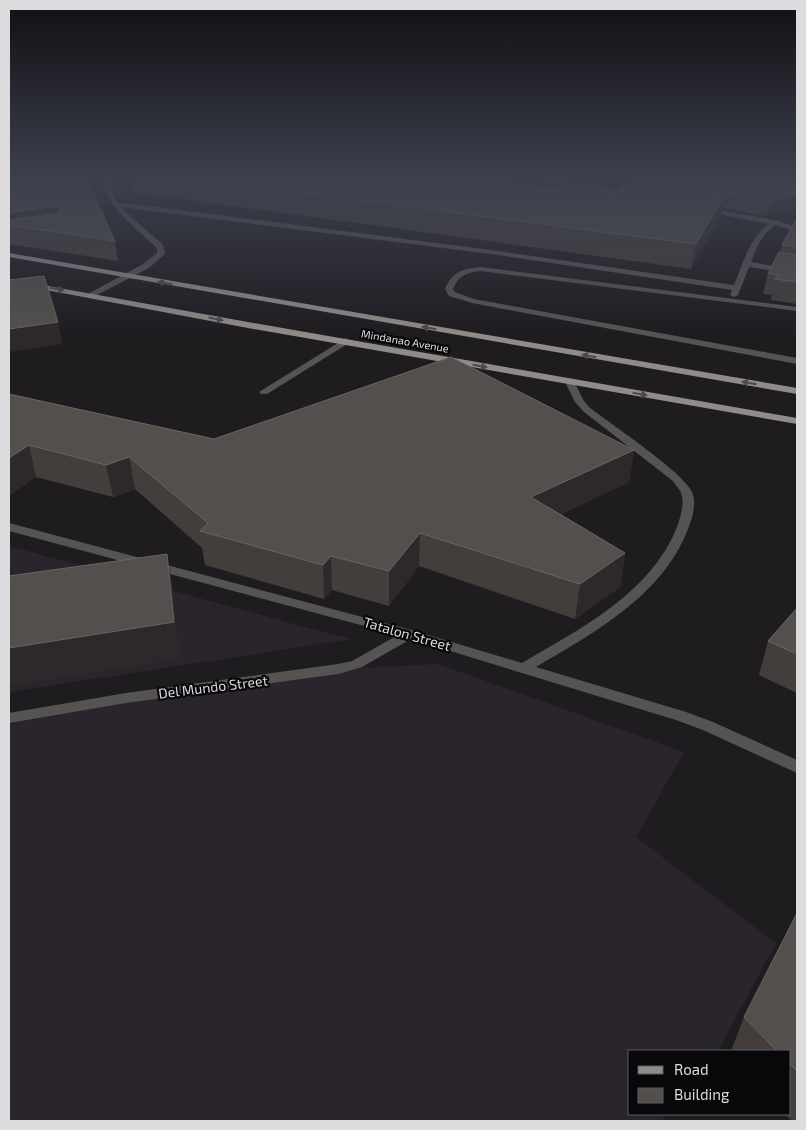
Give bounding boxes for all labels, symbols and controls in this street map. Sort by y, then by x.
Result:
one-way arrow [157,278,173,286]
one-way arrow [49,286,65,294]
one-way arrow [209,316,225,324]
one-way arrow [420,324,436,332]
street label: Mindanao Avenue [360,326,450,355]
one-way arrow [581,351,597,359]
one-way arrow [472,362,488,370]
one-way arrow [741,378,757,386]
one-way arrow [632,390,648,398]
street label: Tatalon Street [362,613,453,654]
street label: Del Mundo Street [157,671,269,702]
legend [628,1050,791,1115]
text: Road [674,1060,709,1078]
text: Building [674,1085,730,1103]

